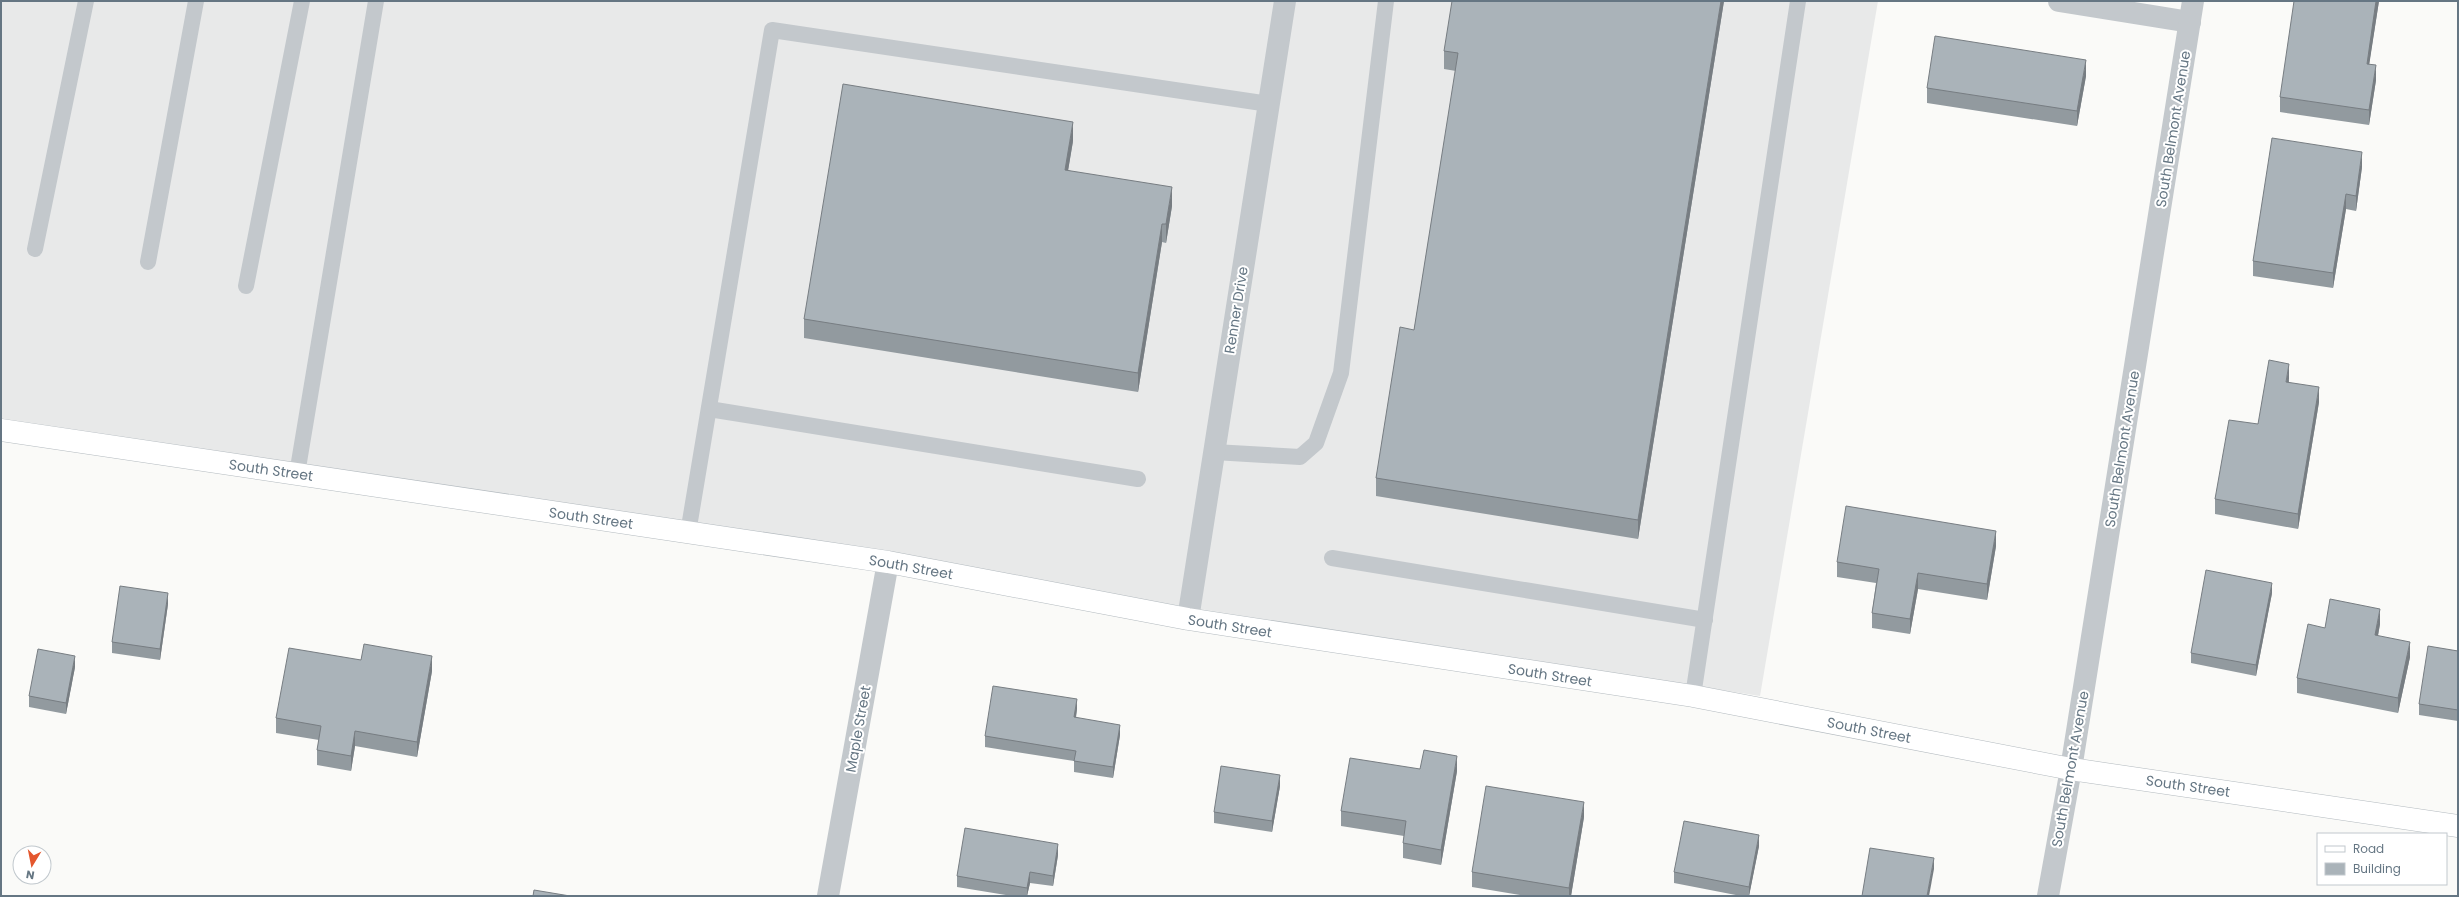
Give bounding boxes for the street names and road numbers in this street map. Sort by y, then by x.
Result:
street label: South Belmont Avenue [2151,49,2195,209]
street label: Renner Drive [1219,265,1253,355]
street label: South Belmont Avenue [2100,369,2144,529]
street label: South Street [228,454,314,486]
street label: South Street [548,502,634,534]
street label: South Street [867,550,955,584]
street label: South Street [1186,609,1274,643]
street label: South Street [1506,658,1594,692]
street label: Maple Street [841,684,875,774]
street label: South Belmont Avenue [2046,689,2094,849]
street label: South Street [1825,712,1913,748]
street label: South Street [2145,770,2231,802]

